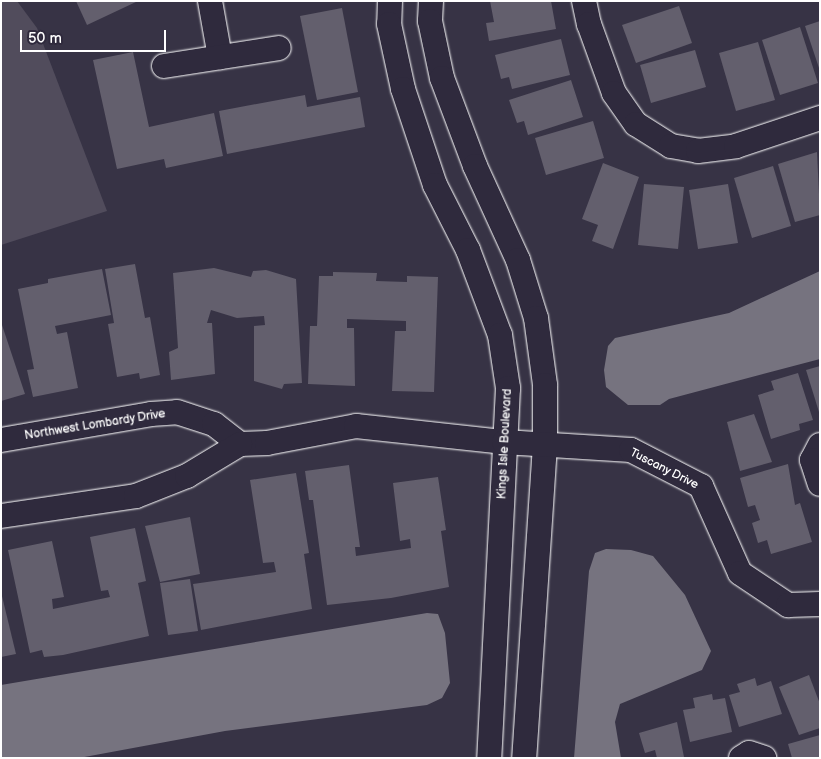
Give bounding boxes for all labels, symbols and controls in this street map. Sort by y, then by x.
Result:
scale bar [22,20,169,52]
text: 50 m [28,29,62,48]
street label: Kings Isle Boulevard [495,388,515,500]
street label: Northwest Lombardy Drive [23,407,167,443]
street label: Tuscany Drive [627,445,701,493]

